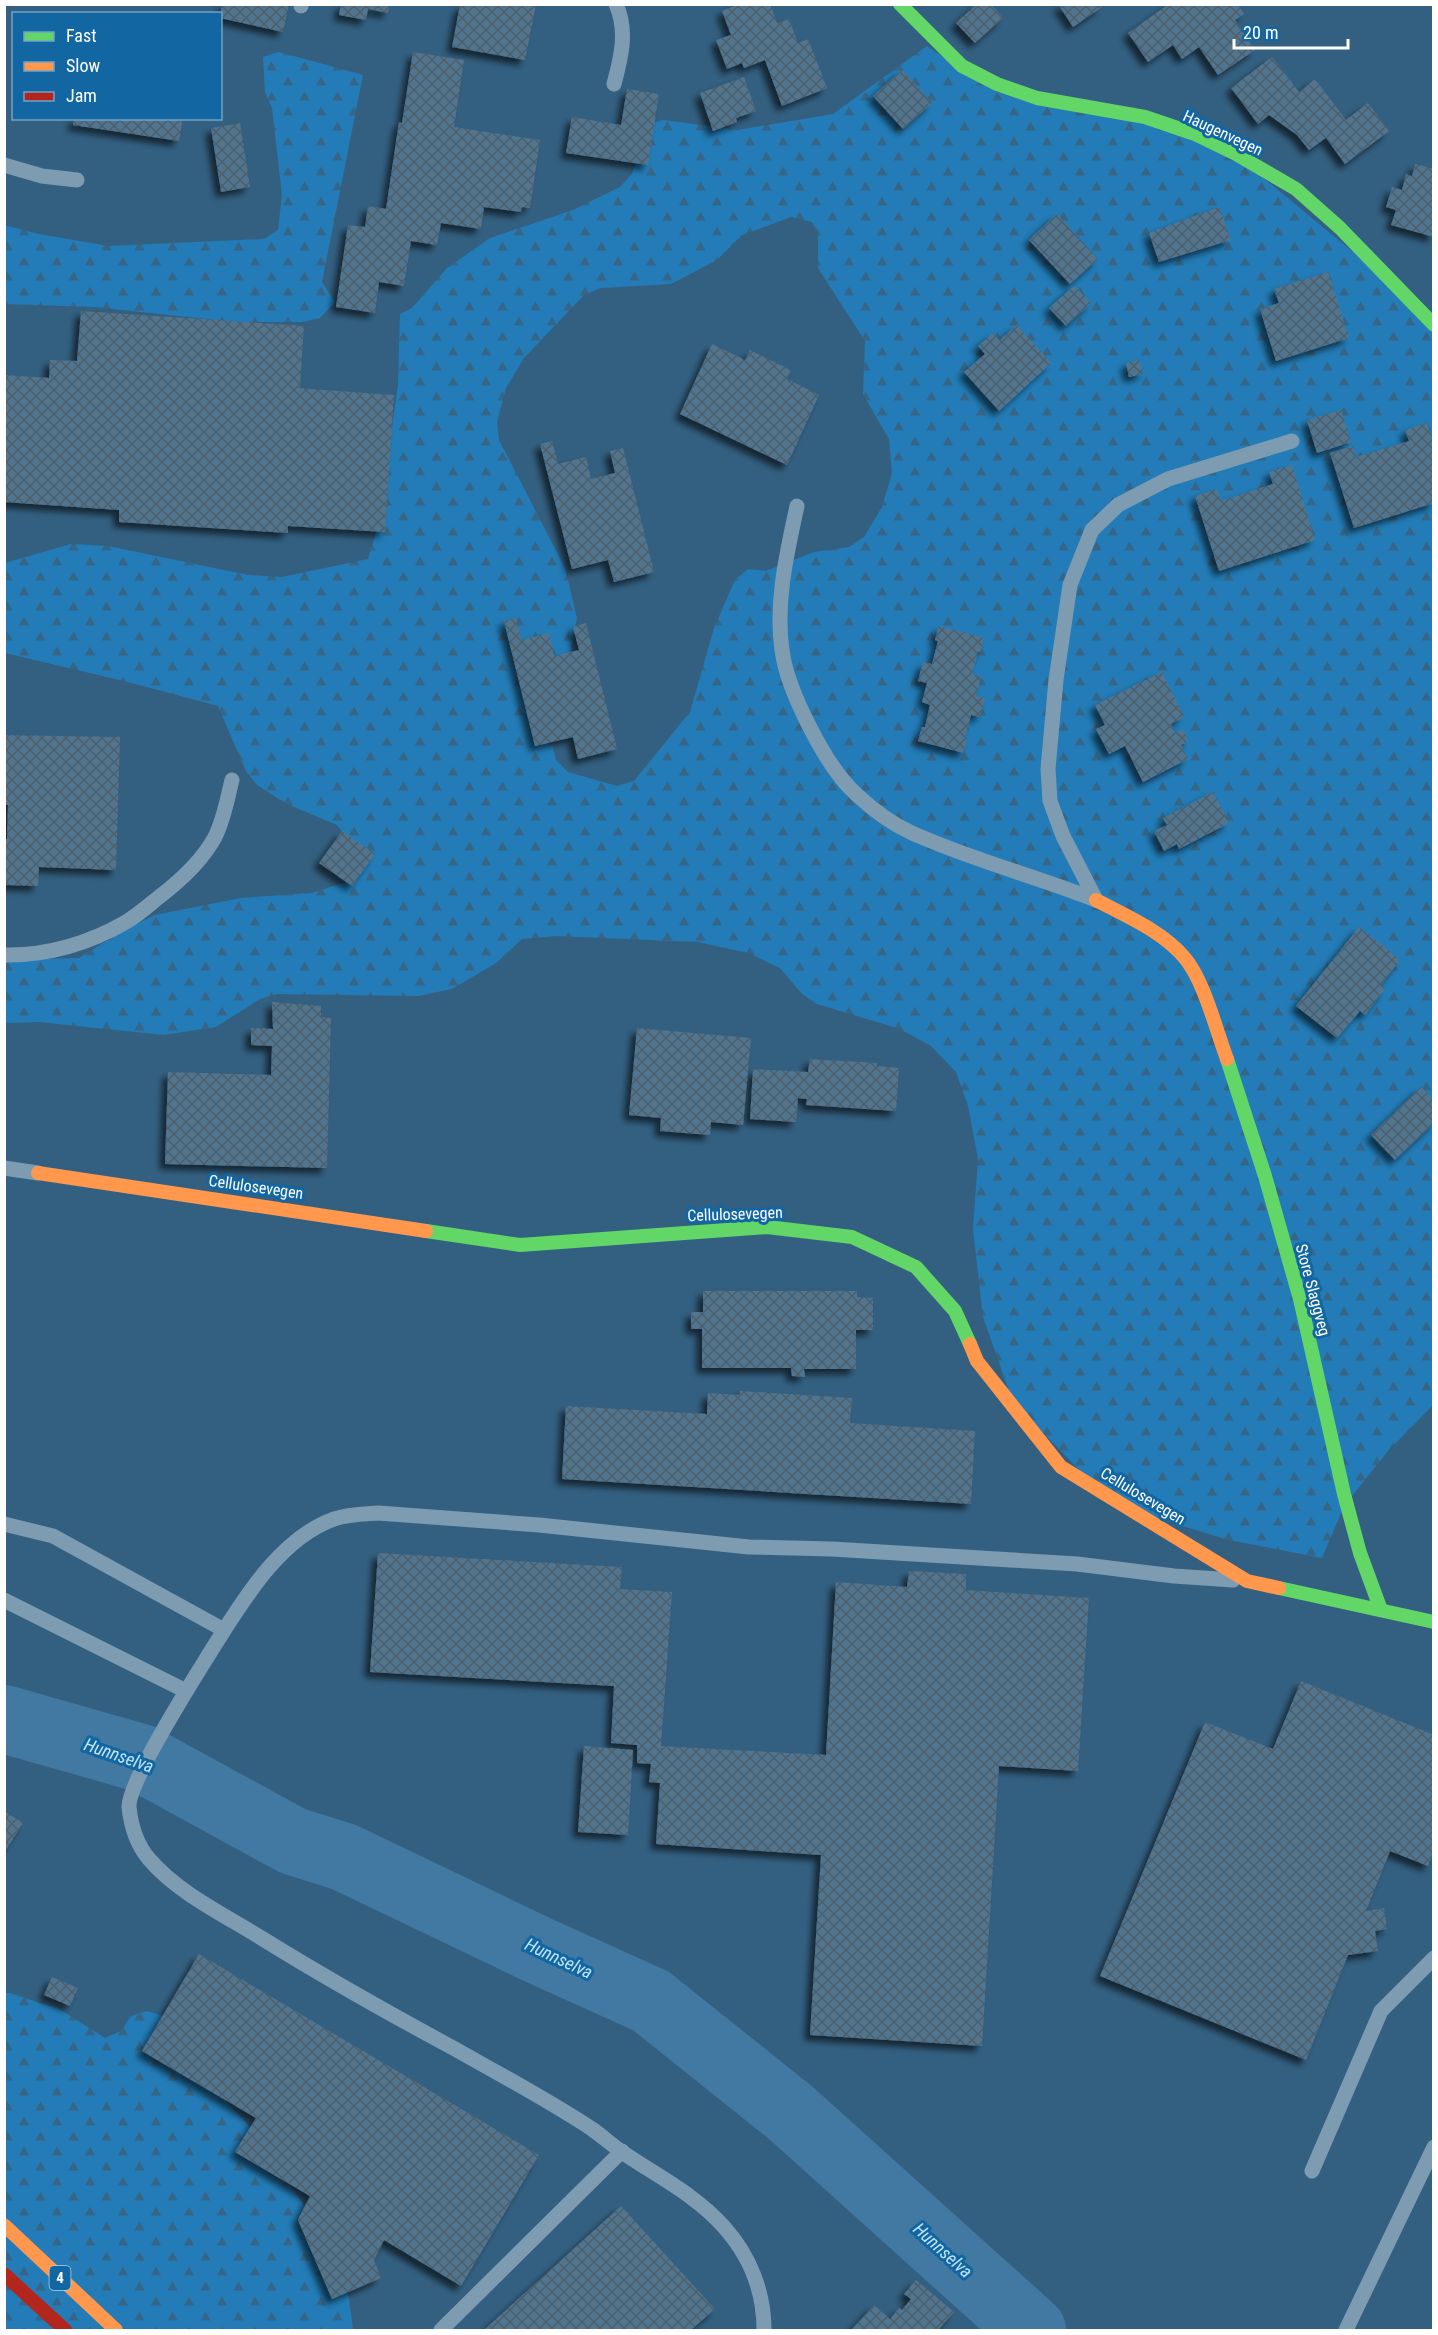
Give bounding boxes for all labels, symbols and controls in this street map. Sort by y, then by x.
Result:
legend [12,12,222,120]
scale bar [1234,12,1348,50]
text: 20 m [1243,22,1278,43]
text: Fast [66,25,97,46]
text: Slow [66,55,101,76]
text: Jam [66,85,97,106]
street label: Haugenvegen [1180,106,1266,160]
street label: Cellulosevegen [207,1171,305,1203]
street label: Cellulosevegen [687,1203,783,1225]
street label: Store Slaggveg [1292,1242,1334,1338]
street label: Cellulosevegen [1097,1463,1189,1529]
water label: Hunnselva [82,1733,156,1777]
water label: Hunnselva [522,1933,596,1983]
water label: Hunnselva [909,2218,977,2282]
road number: 4 [50,2266,70,2290]

